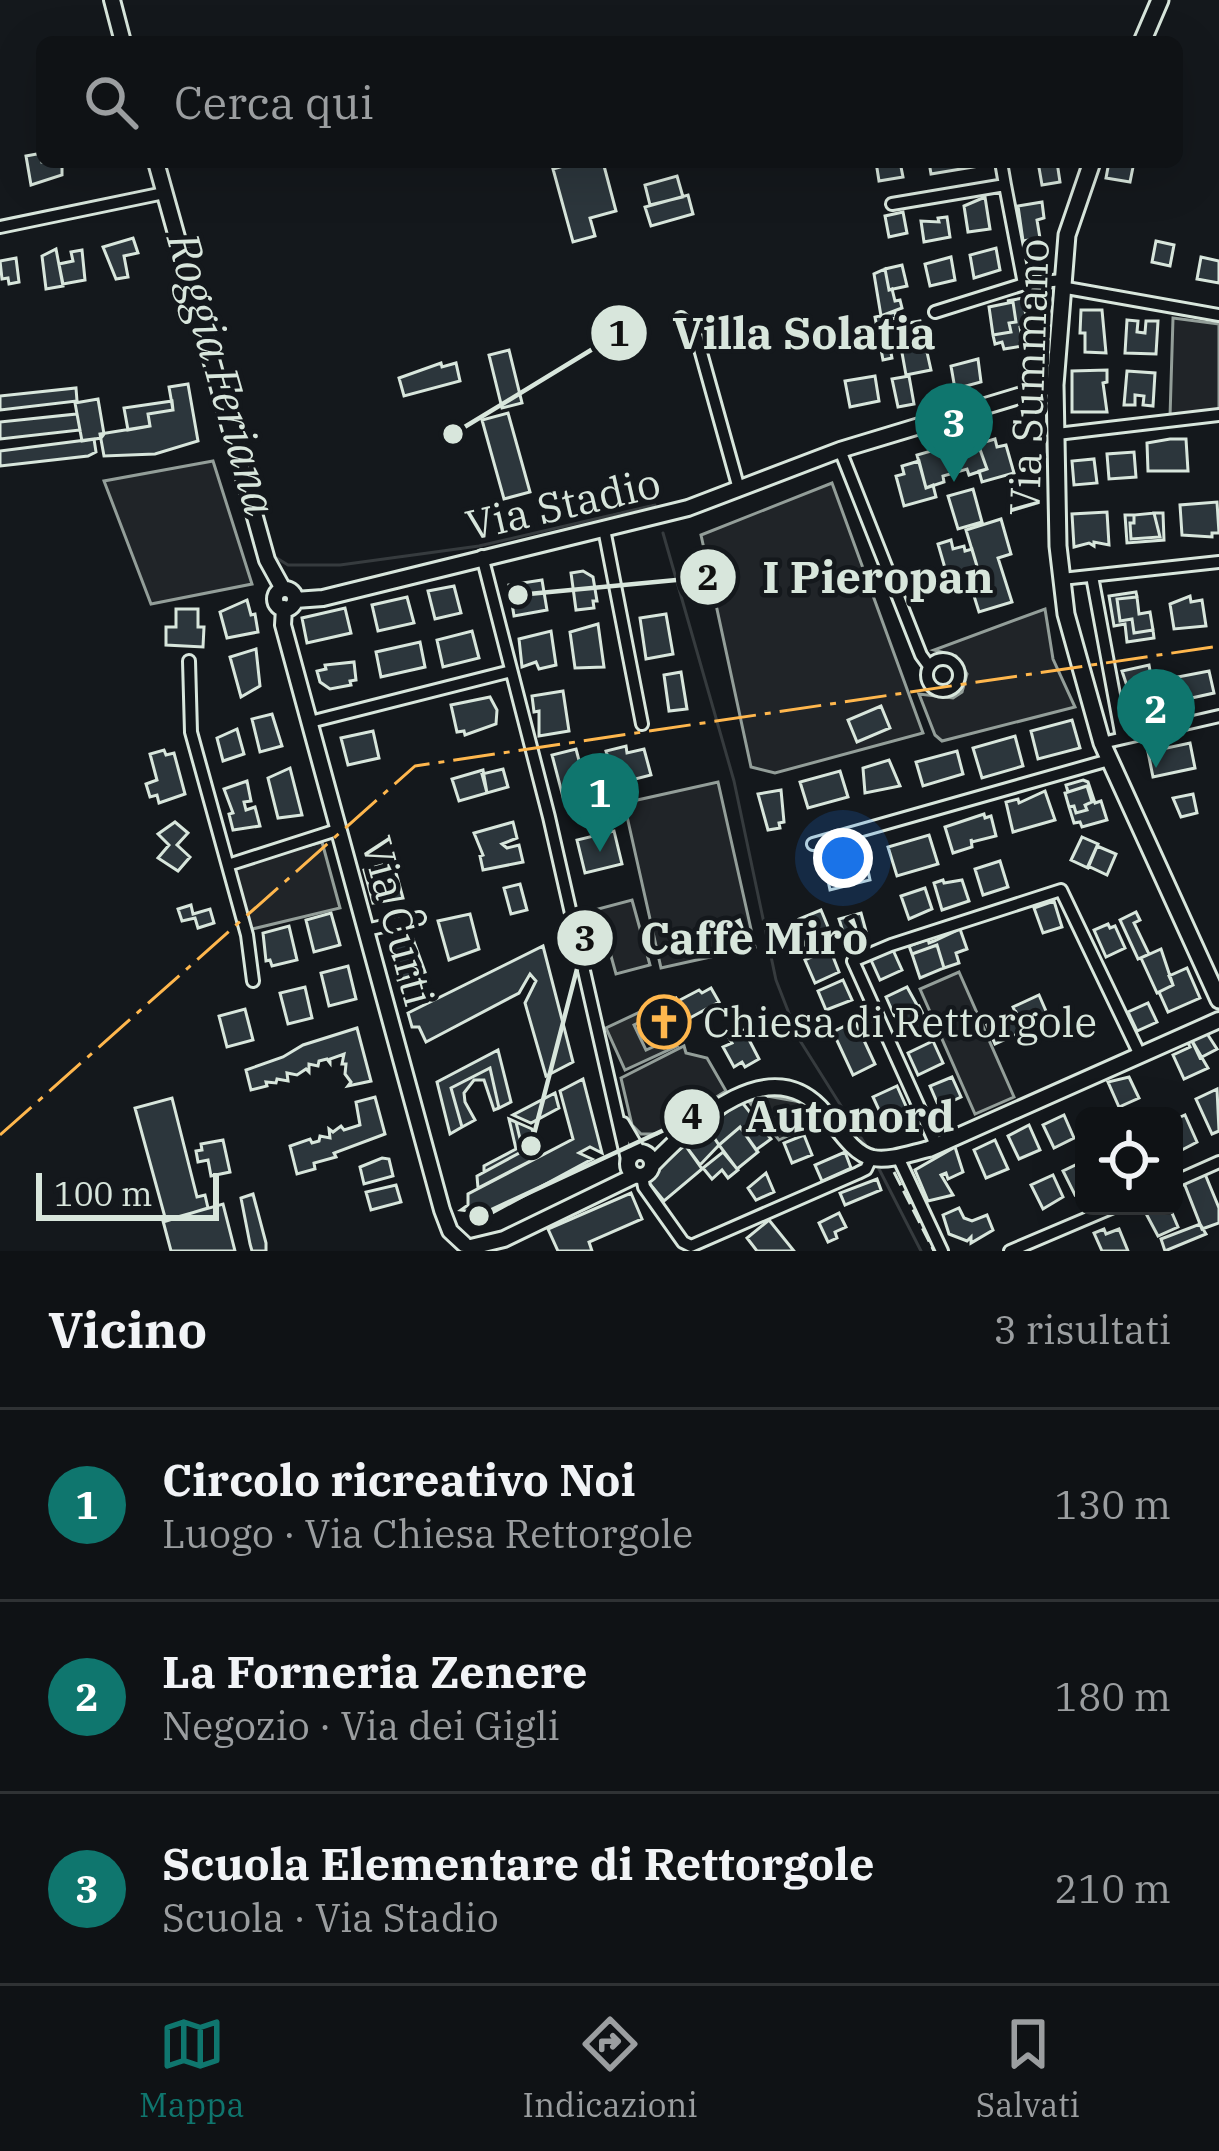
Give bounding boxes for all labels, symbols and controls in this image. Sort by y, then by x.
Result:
search box [36,36,1183,168]
icon: search [78,69,144,135]
text: Cerca qui [174,73,374,131]
water label: Roggia Feriana [155,225,291,522]
street label: Via Summano [996,238,1061,516]
callout: Villa Solatia [589,293,960,374]
text: Villa Solatia [672,303,936,361]
text: 1 [608,309,630,356]
pin: 3 [915,383,993,482]
street label: Via Stadio [460,454,665,553]
callout: I Pieropan [678,536,1017,617]
text: I Pieropan [762,547,994,605]
text: 2 [697,553,719,600]
pin: 2 [1117,669,1195,768]
pin: 1 [561,753,639,852]
your location [813,828,873,888]
street label: Via Curti [349,830,447,1012]
callout: Caffè Mirò [555,898,892,979]
text: Caffè Mirò [640,908,868,966]
text: 3 [574,914,596,961]
church icon: Chiesa di Rettorgole [636,994,692,1050]
place label: Chiesa di Rettorgole [703,994,1097,1049]
callout: Autonord [662,1076,979,1157]
text: Autonord [745,1086,955,1144]
text: 4 [681,1092,703,1139]
map controls [1075,1107,1183,1215]
button: locate [1075,1107,1183,1215]
scale bar [36,1167,219,1220]
text: 100 m [54,1172,153,1215]
text: Vicino [48,1296,207,1362]
text: 3 risultati [993,1304,1171,1355]
text: Circolo ricreativo Noi [162,1450,636,1508]
text: 1 [75,1479,99,1530]
text: 130 m [1055,1479,1171,1530]
text: Luogo · Via Chiesa Rettorgole [162,1508,693,1559]
text: La Forneria Zenere [162,1642,588,1700]
text: 2 [75,1671,99,1722]
text: 180 m [1055,1671,1171,1722]
text: Negozio · Via dei Gigli [162,1700,560,1751]
text: Scuola Elementare di Rettorgole [162,1834,874,1892]
text: 3 [75,1863,99,1914]
text: 210 m [1055,1863,1171,1914]
text: Scuola · Via Stadio [162,1892,499,1943]
tab: Mappa [139,2011,245,2126]
tab: Indicazioni [523,2011,698,2126]
tab: Salvati [976,2011,1080,2126]

